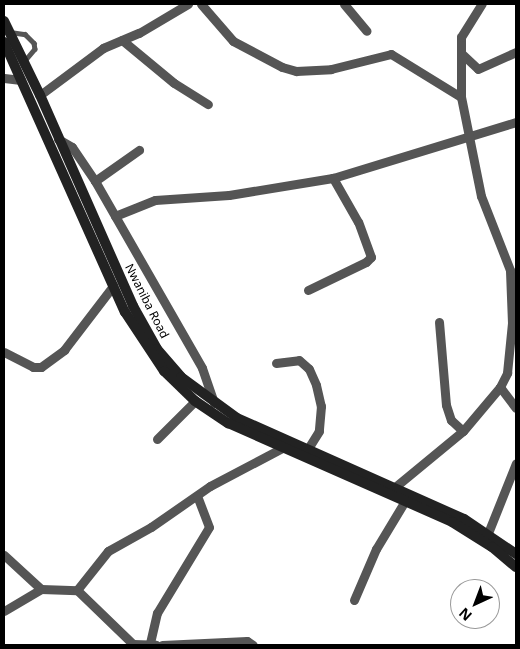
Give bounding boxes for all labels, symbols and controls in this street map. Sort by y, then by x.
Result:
street label: Nwaniba Road [122,261,172,341]
north arrow [450,579,500,629]
text: N [454,604,476,625]

